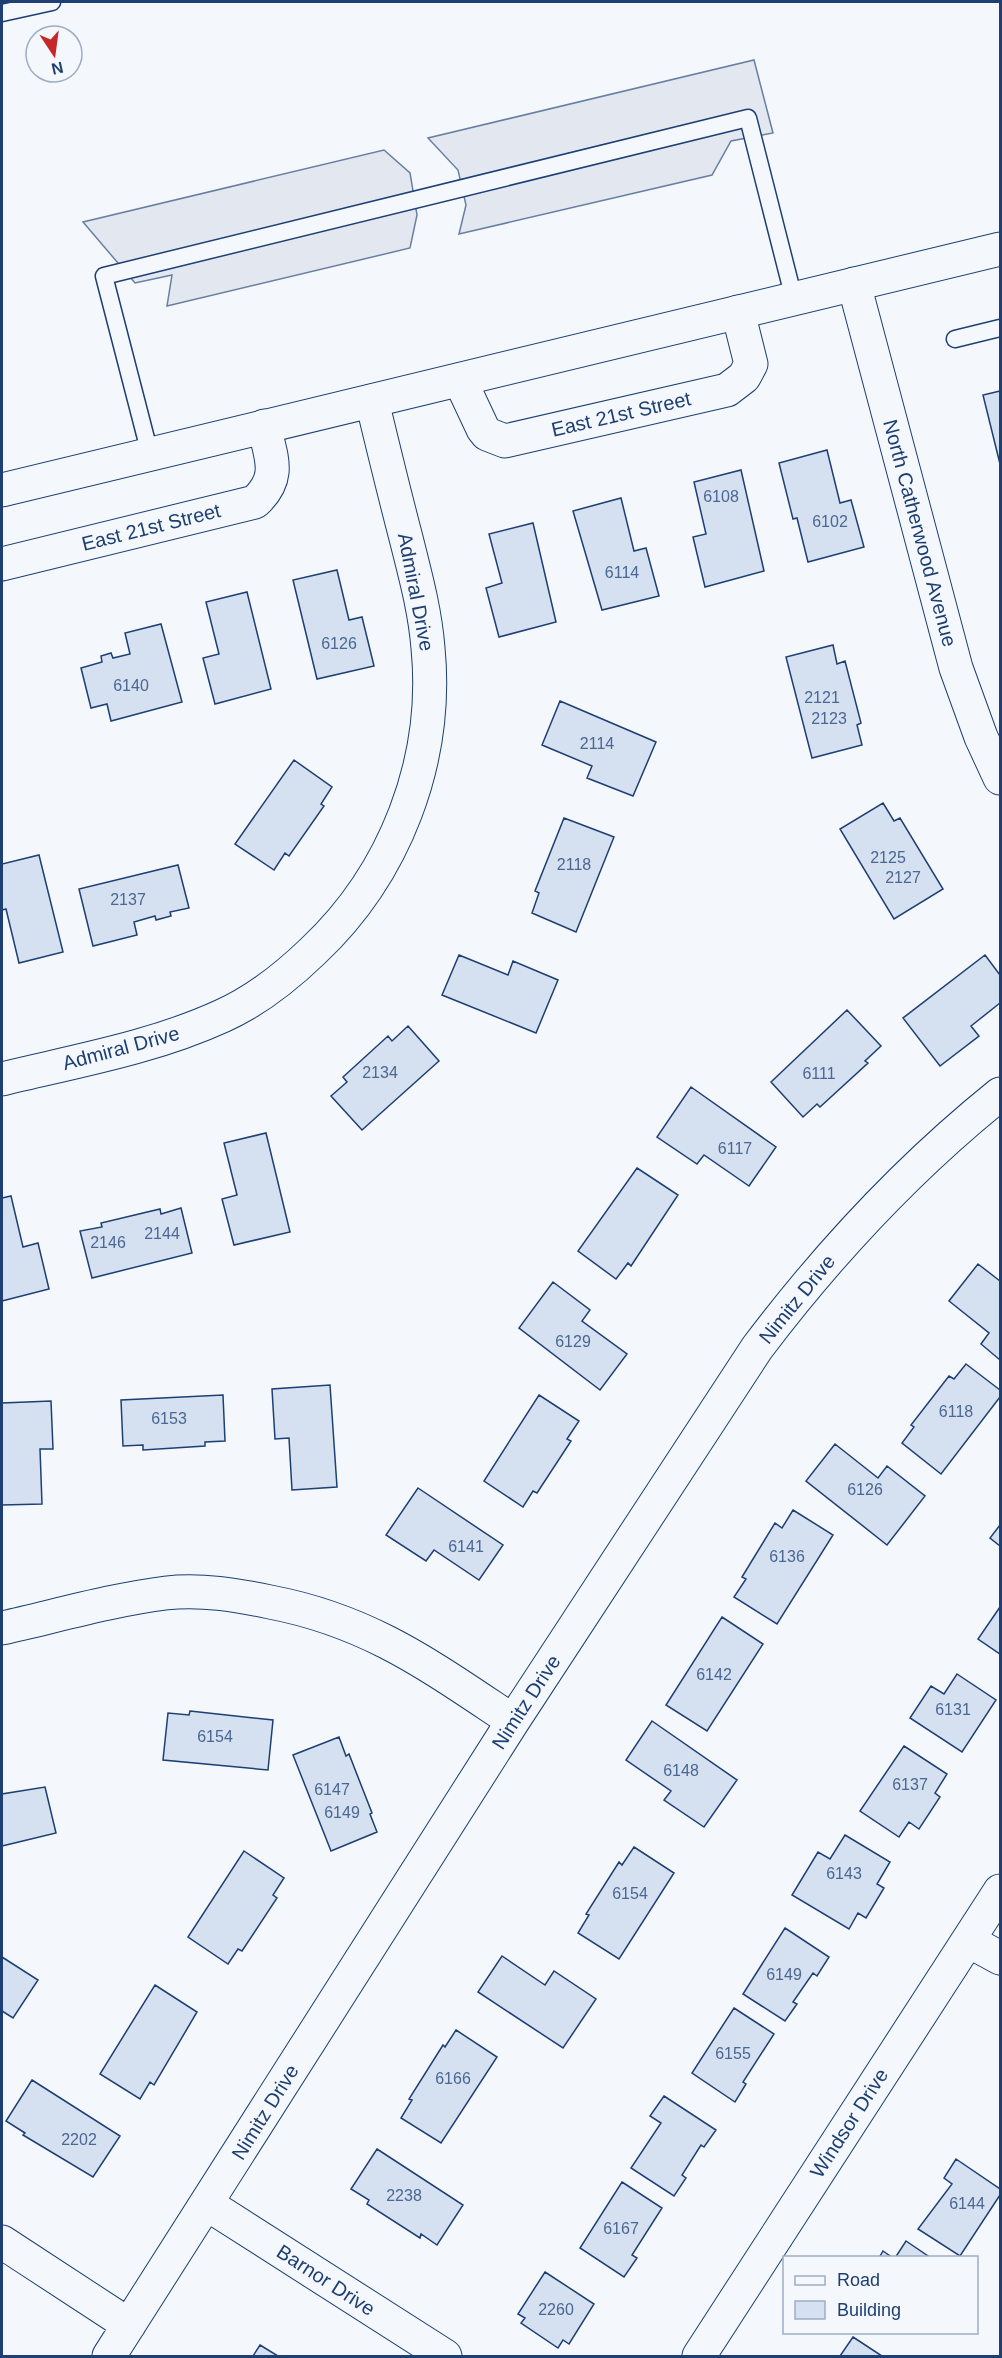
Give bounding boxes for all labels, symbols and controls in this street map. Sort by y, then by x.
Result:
north arrow [24,24,84,84]
text: N [50,59,65,78]
street label: East 21st Street [549,387,693,441]
street label: North Catherwood Avenue [879,417,961,649]
house number: 6108 [703,488,739,505]
street label: East 21st Street [79,499,223,555]
house number: 6102 [812,513,848,530]
street label: Admiral Drive [394,531,438,653]
house number: 6114 [605,564,639,581]
house number: 6126 [321,635,357,652]
house number: 6140 [113,677,149,694]
house number: 2121 [804,689,840,706]
house number: 2123 [811,710,847,727]
house number: 2114 [580,735,614,752]
house number: 2125 [870,849,906,866]
house number: 2118 [557,856,591,873]
house number: 2127 [885,869,921,886]
house number: 2137 [110,891,146,908]
street label: Admiral Drive [60,1022,182,1074]
house number: 2134 [362,1064,398,1081]
house number: 6111 [802,1065,836,1082]
house number: 6117 [718,1140,752,1157]
house number: 2144 [144,1225,180,1242]
house number: 2146 [90,1234,126,1251]
street label: Nimitz Drive [755,1250,839,1348]
house number: 6129 [555,1333,591,1350]
house number: 6118 [939,1403,973,1420]
house number: 6153 [151,1410,187,1427]
house number: 6126 [847,1481,883,1498]
house number: 6141 [448,1538,484,1555]
house number: 6136 [769,1548,805,1565]
street label: Nimitz Drive [487,1651,565,1753]
house number: 6142 [696,1666,732,1683]
house number: 6131 [935,1701,971,1718]
house number: 6154 [197,1728,233,1745]
house number: 6148 [663,1762,699,1779]
house number: 6137 [892,1776,928,1793]
house number: 6147 [314,1781,350,1798]
house number: 6149 [324,1804,360,1821]
house number: 6143 [826,1865,862,1882]
house number: 6154 [612,1885,648,1902]
house number: 6149 [766,1966,802,1983]
house number: 6155 [715,2045,751,2062]
street label: Nimitz Drive [227,2060,303,2164]
street label: Windsor Drive [806,2064,892,2182]
house number: 6166 [435,2070,471,2087]
house number: 2202 [61,2131,97,2148]
house number: 2238 [386,2187,422,2204]
house number: 6144 [949,2195,985,2212]
house number: 6167 [603,2220,639,2237]
street label: Barnor Drive [273,2240,379,2320]
legend [783,2256,978,2334]
text: Road [837,2270,880,2290]
text: Building [837,2300,901,2320]
house number: 2260 [538,2301,574,2318]

